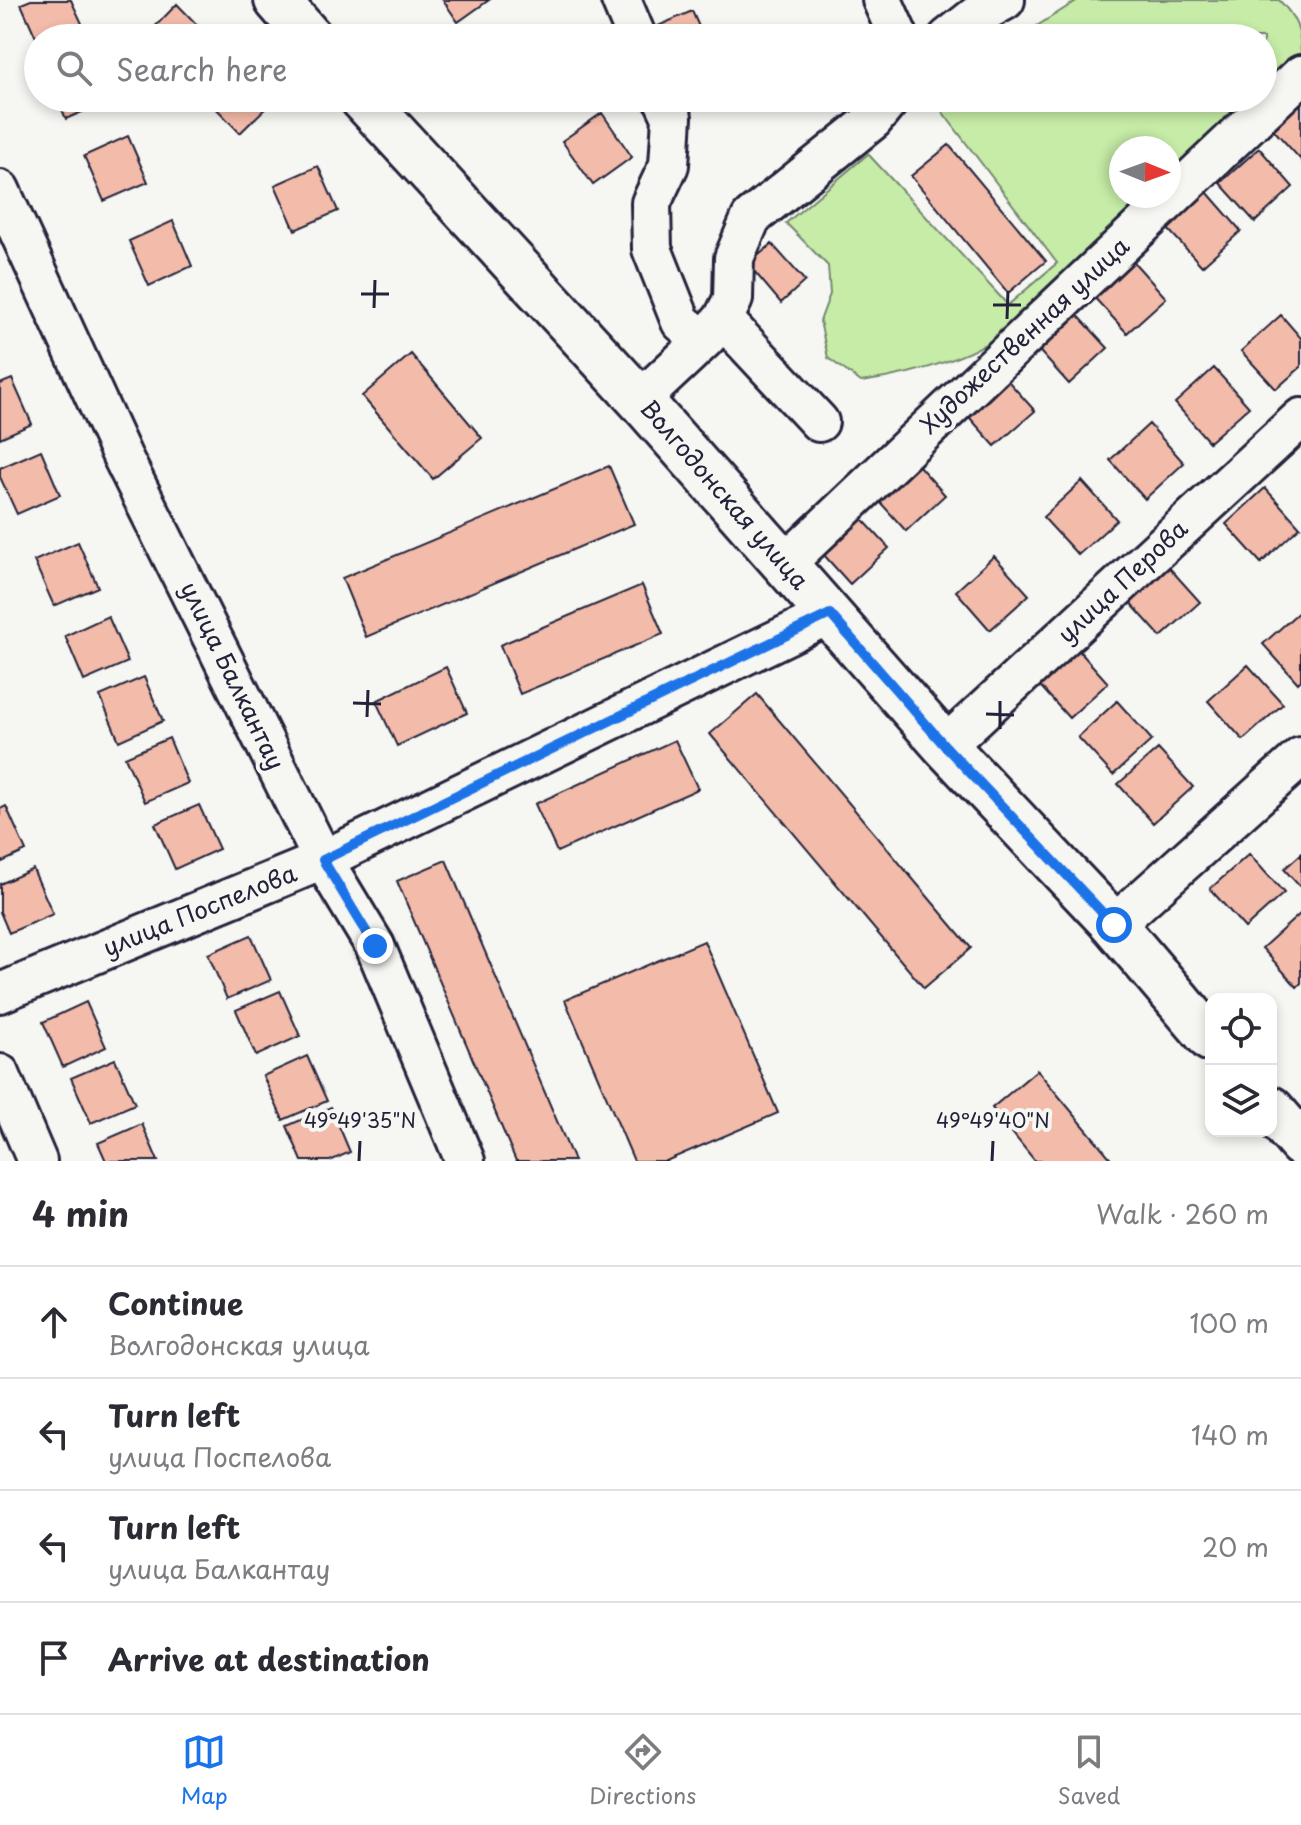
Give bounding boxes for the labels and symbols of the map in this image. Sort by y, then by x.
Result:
north arrow [1109,136,1181,208]
street label: Художественная улица [911,228,1136,441]
street label: Волгодонская улица [633,391,818,597]
street label: улица Перова [1048,510,1195,651]
street label: улица Балкантау [173,575,295,775]
street label: улица Поспелова [97,854,302,964]
route start [1096,907,1132,943]
route end [357,928,393,964]
text: 49°49'35"N [304,1105,416,1135]
text: 49°49'40"N [936,1105,1050,1135]

